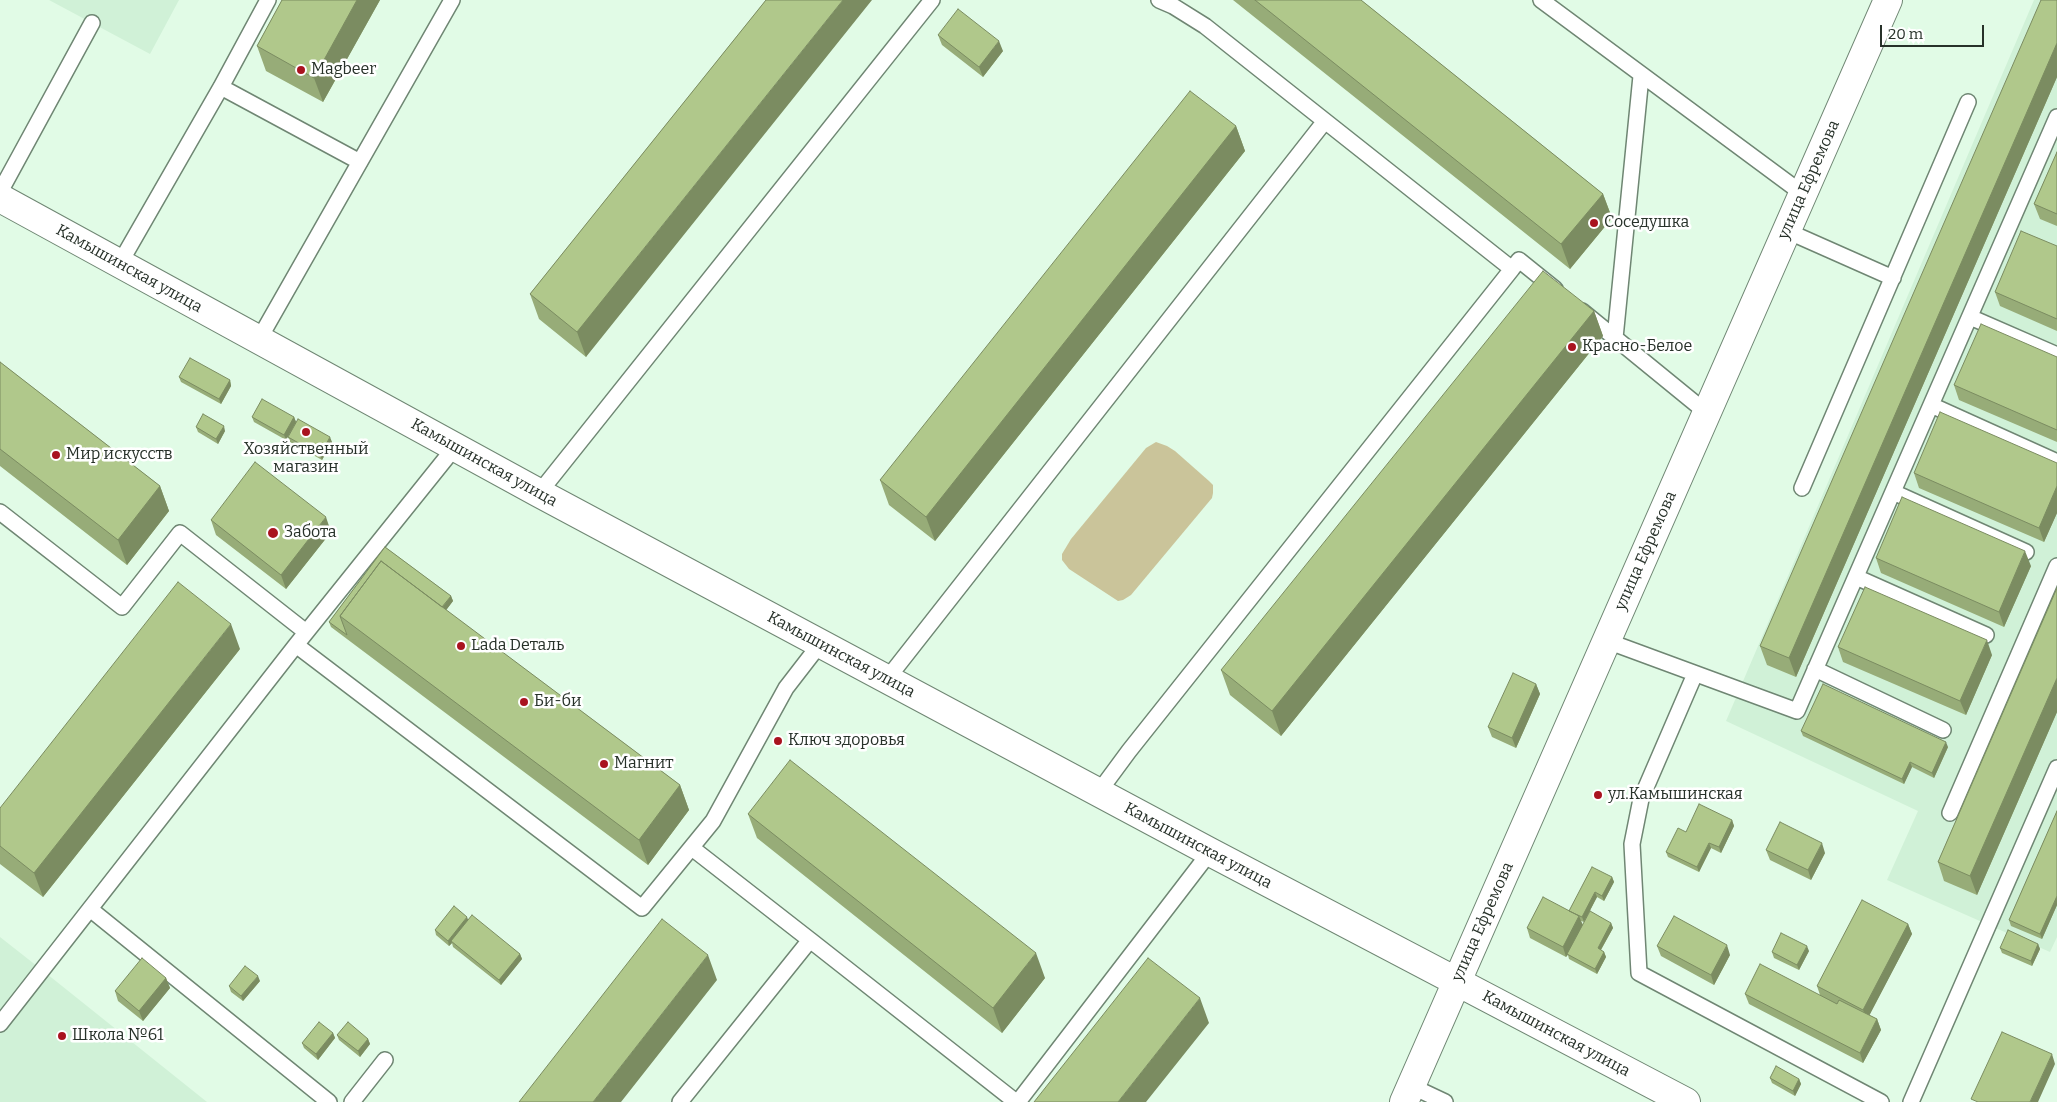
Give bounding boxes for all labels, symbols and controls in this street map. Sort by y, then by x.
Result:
scale bar [1882,15,1986,47]
text: 20 m [1888,25,1923,43]
place label: Magbeer [311,60,376,80]
marker: Magbeer [295,64,307,76]
street label: улица Ефремова [1774,117,1844,243]
place label: Соседушка [1604,213,1689,233]
marker: Соседушка [1588,217,1600,229]
street label: Камышинская улица [52,221,206,317]
place label: Красно-Белое [1582,337,1692,357]
marker: Красно-Белое [1566,341,1578,353]
street label: Камышинская улица [407,415,561,511]
marker: Хозяйственный магазин [300,426,312,438]
place label: Хозяйственный магазин [243,440,369,478]
place label: Мир искусств [66,445,173,465]
marker: Мир искусств [50,449,62,461]
street label: улица Ефремова [1611,488,1681,614]
place label: Забота [284,523,336,543]
marker: Забота [266,526,280,540]
street label: Камышинская улица [764,608,918,702]
place label: Lada Dеталь [471,636,564,656]
marker: Lada Dеталь [455,640,467,652]
place label: Би-би [534,692,582,712]
marker: Би-би [518,696,530,708]
place label: Ключ здоровья [788,731,905,751]
marker: Ключ здоровья [772,735,784,747]
place label: Магнит [614,754,673,774]
marker: Магнит [598,758,610,770]
place label: ул.Камышинская [1608,785,1743,805]
marker: ул.Камышинская [1592,789,1604,801]
street label: Камышинская улица [1121,799,1275,893]
street label: улица Ефремова [1448,859,1518,985]
street label: Камышинская улица [1479,987,1633,1081]
place label: Школа №61 [72,1026,164,1046]
marker: Школа №61 [56,1030,68,1042]

